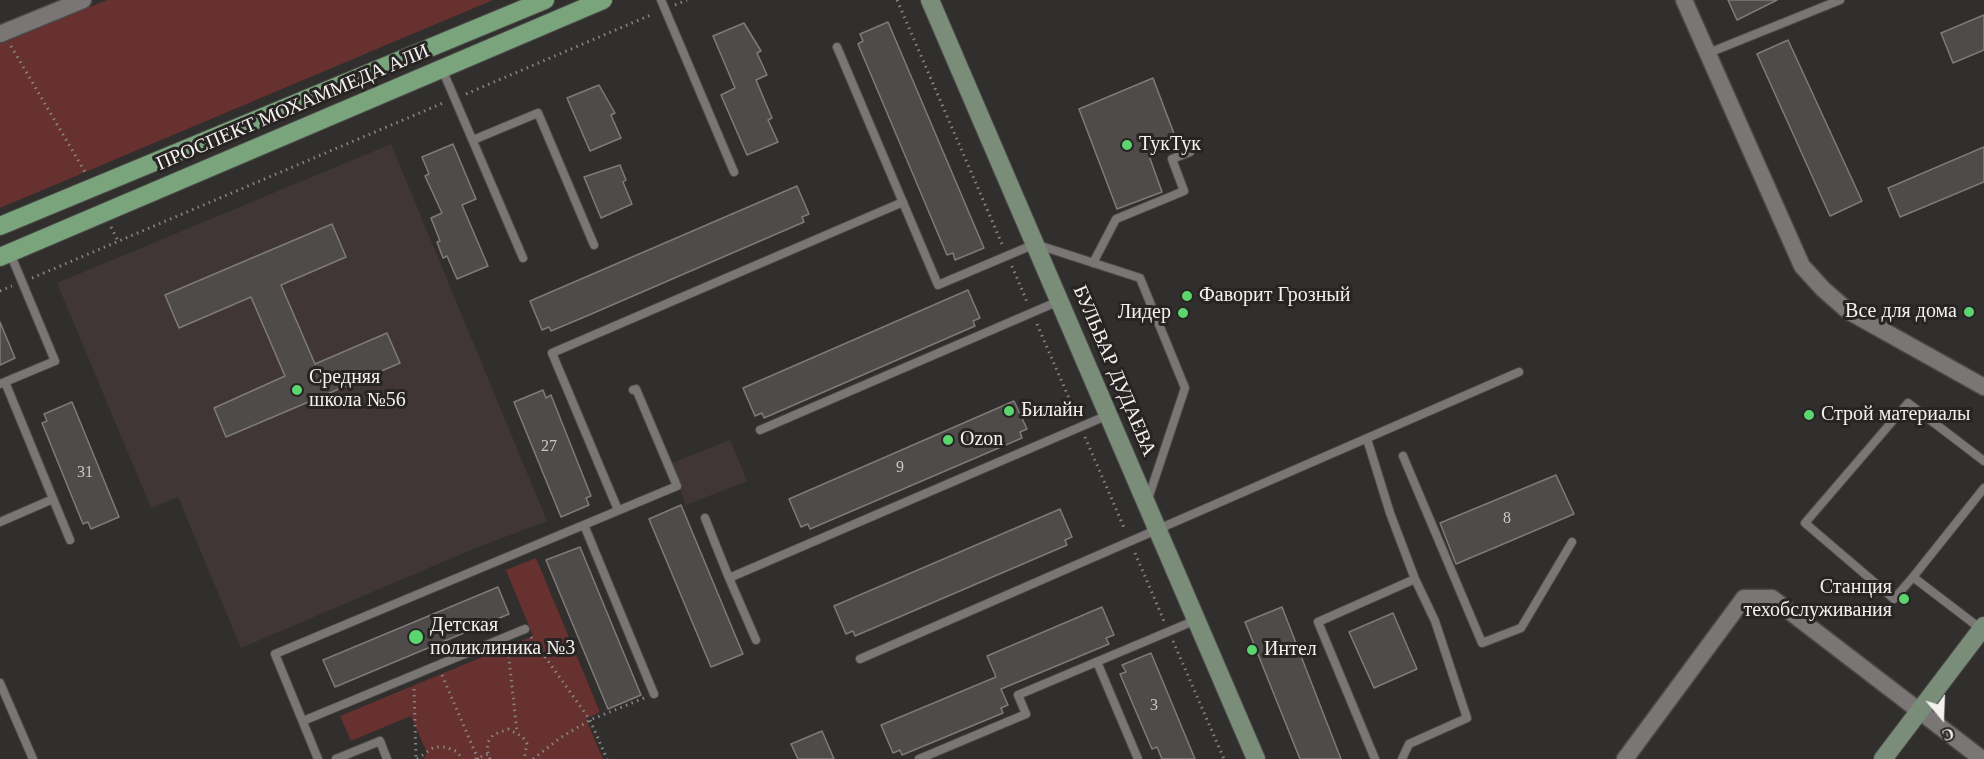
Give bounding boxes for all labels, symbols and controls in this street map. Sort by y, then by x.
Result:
street label: ПРОСПЕКТ МОХАММЕДА АЛИ [153,40,433,176]
place label: ТукТук [1139,133,1201,157]
marker: ТукТук [1120,138,1134,152]
street label: БУЛЬВАР ДУДАЕВА [1067,282,1161,460]
place label: Фаворит Грозный [1199,284,1350,308]
marker: Фаворит Грозный [1180,289,1194,303]
place label: Все для дома [1845,300,1957,324]
place label: Лидер [1118,301,1171,325]
marker: Все для дома [1962,305,1976,319]
marker: Лидер [1176,306,1190,320]
place label: Средняя школа №56 [309,366,406,413]
marker: Средняя школа №56 [290,383,304,397]
place label: Билайн [1021,399,1083,423]
place label: Строй материалы [1821,403,1970,427]
marker: Билайн [1002,404,1016,418]
marker: Строй материалы [1802,408,1816,422]
place label: Ozon [960,428,1003,452]
marker: Ozon [941,433,955,447]
house number: 27 [541,437,557,457]
house number: 9 [896,458,904,478]
house number: 31 [77,463,93,483]
house number: 8 [1503,509,1511,529]
place label: Станция техобслуживания [1743,576,1892,623]
marker: Станция техобслуживания [1897,592,1911,606]
place label: Детская поликлиника №3 [430,614,575,661]
marker: Детская поликлиника №3 [407,628,425,646]
place label: Интел [1264,638,1317,662]
marker: Интел [1245,643,1259,657]
north arrow [1912,687,1972,747]
house number: 3 [1150,696,1158,716]
text: С [1940,725,1956,744]

